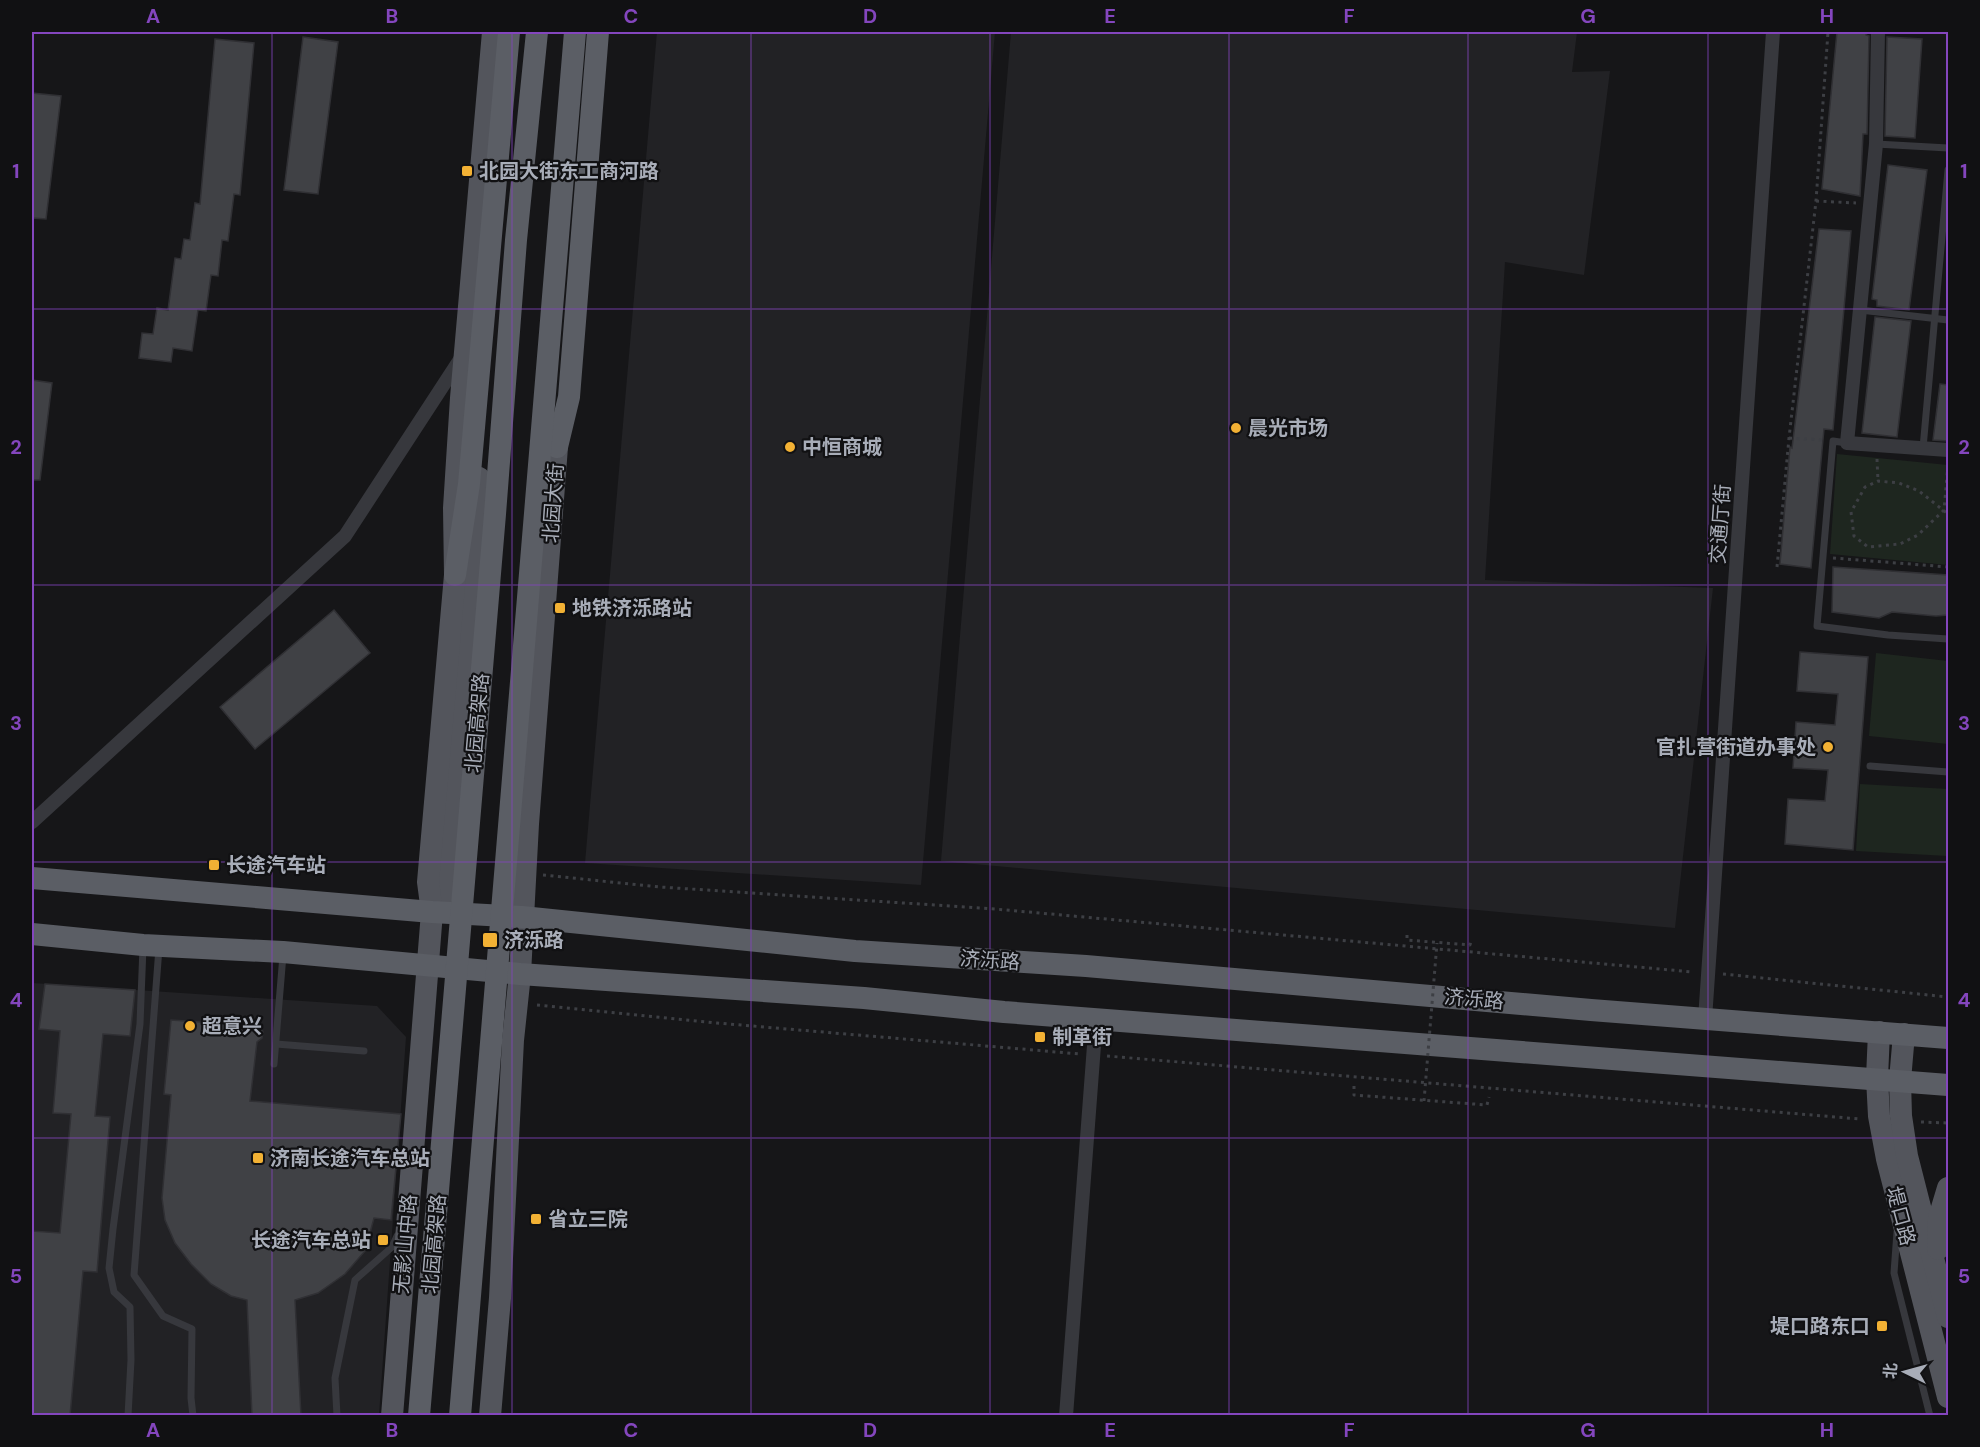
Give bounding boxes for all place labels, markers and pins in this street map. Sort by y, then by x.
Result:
place label: 北园大街东工商河路 [479,158,659,184]
marker: 北园大街东工商河路 [460,164,474,178]
place label: 晨光市场 [1248,415,1328,441]
marker: 晨光市场 [1229,421,1243,435]
place label: 中恒商城 [802,434,882,460]
marker: 中恒商城 [783,440,797,454]
place label: 地铁济泺路站 [572,595,692,621]
marker: 地铁济泺路站 [553,601,567,615]
place label: 官扎营街道办事处 [1656,734,1816,760]
marker: 官扎营街道办事处 [1821,740,1835,754]
place label: 长途汽车站 [226,852,326,878]
marker: 长途汽车站 [207,858,221,872]
place label: 济泺路 [504,927,564,953]
marker: 济泺路 [481,931,499,949]
place label: 超意兴 [202,1013,262,1039]
marker: 超意兴 [183,1019,197,1033]
place label: 制革街 [1052,1024,1112,1050]
marker: 制革街 [1033,1030,1047,1044]
place label: 济南长途汽车总站 [270,1145,430,1171]
marker: 济南长途汽车总站 [251,1151,265,1165]
place label: 省立三院 [548,1206,628,1232]
marker: 省立三院 [529,1212,543,1226]
place label: 长途汽车总站 [251,1227,371,1253]
marker: 长途汽车总站 [376,1233,390,1247]
place label: 堤口路东口 [1770,1313,1870,1339]
marker: 堤口路东口 [1875,1319,1889,1333]

